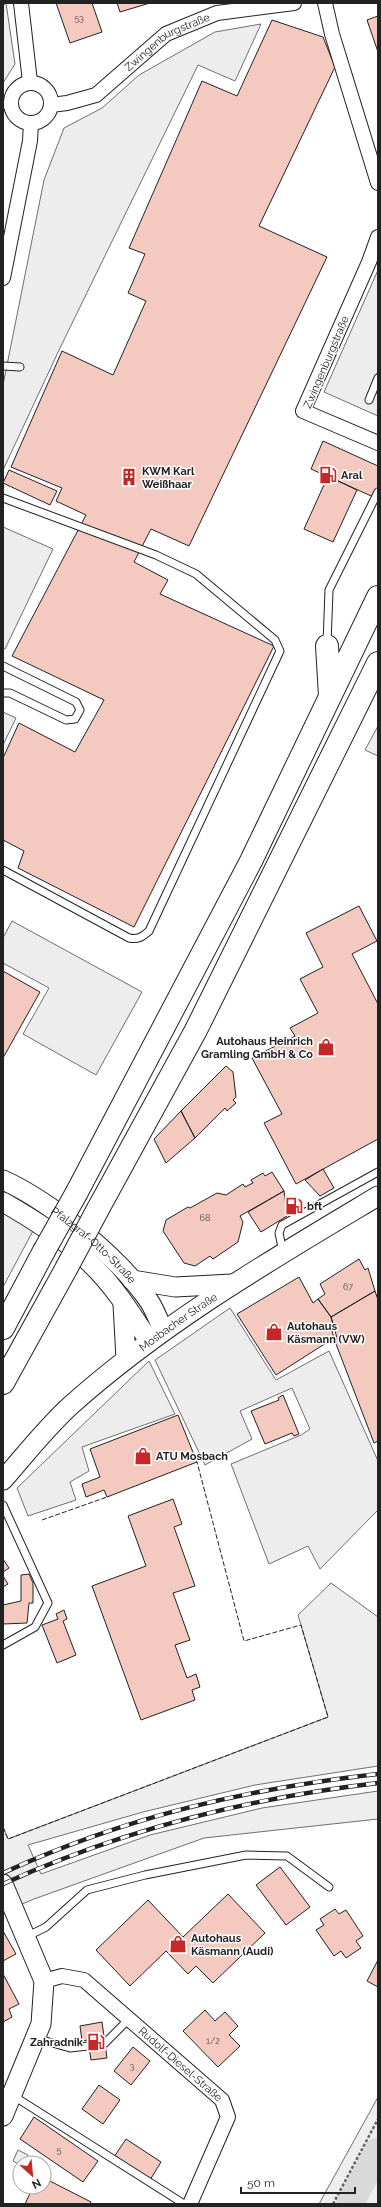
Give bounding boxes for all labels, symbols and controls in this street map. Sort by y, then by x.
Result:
street label: Zwingenburgstraße [122,10,212,74]
house number: 53 [74,13,84,23]
street label: Zwingenburgstraße [301,313,352,410]
place label: KWM Karl Weißhaar [142,465,195,491]
fuel station icon: Aral [318,465,338,485]
building icon: KWM Karl Weißhaar [119,467,139,487]
place label: Aral [341,469,363,482]
place label: Autohaus Heinrich Gramling GmbH & Co [201,1035,313,1061]
shop icon: Autohaus Heinrich Gramling GmbH & Co [316,1037,336,1057]
fuel station icon: bft [284,1196,304,1216]
place label: bft [307,1200,323,1213]
street label: Pfalzgraf-Otto-Straße [48,1204,139,1286]
house number: 68 [200,1213,210,1223]
house number: 67 [343,1282,353,1292]
street label: Mosbacher Straße [137,1290,220,1354]
place label: Autohaus Käsmann (VW) [287,1320,365,1346]
shop icon: Autohaus Käsmann (VW) [264,1322,284,1342]
shop icon: ATU Mosbach [133,1446,153,1466]
place label: ATU Mosbach [156,1450,228,1463]
place label: Autohaus Käsmann (Audi) [191,1932,274,1958]
shop icon: Autohaus Käsmann (Audi) [168,1934,188,1954]
street label: Rudolf-Diesel-Straße [136,2024,225,2105]
fuel station icon: Zahradnik [86,2032,106,2052]
place label: Zahradnik [30,2036,84,2049]
house number: 1/2 [206,2036,220,2046]
house number: 3 [130,2061,135,2071]
house number: 5 [57,2145,62,2155]
north arrow [12,2155,52,2195]
scale bar [241,2169,355,2195]
text: N [30,2176,43,2191]
text: 50 m [247,2176,275,2190]

